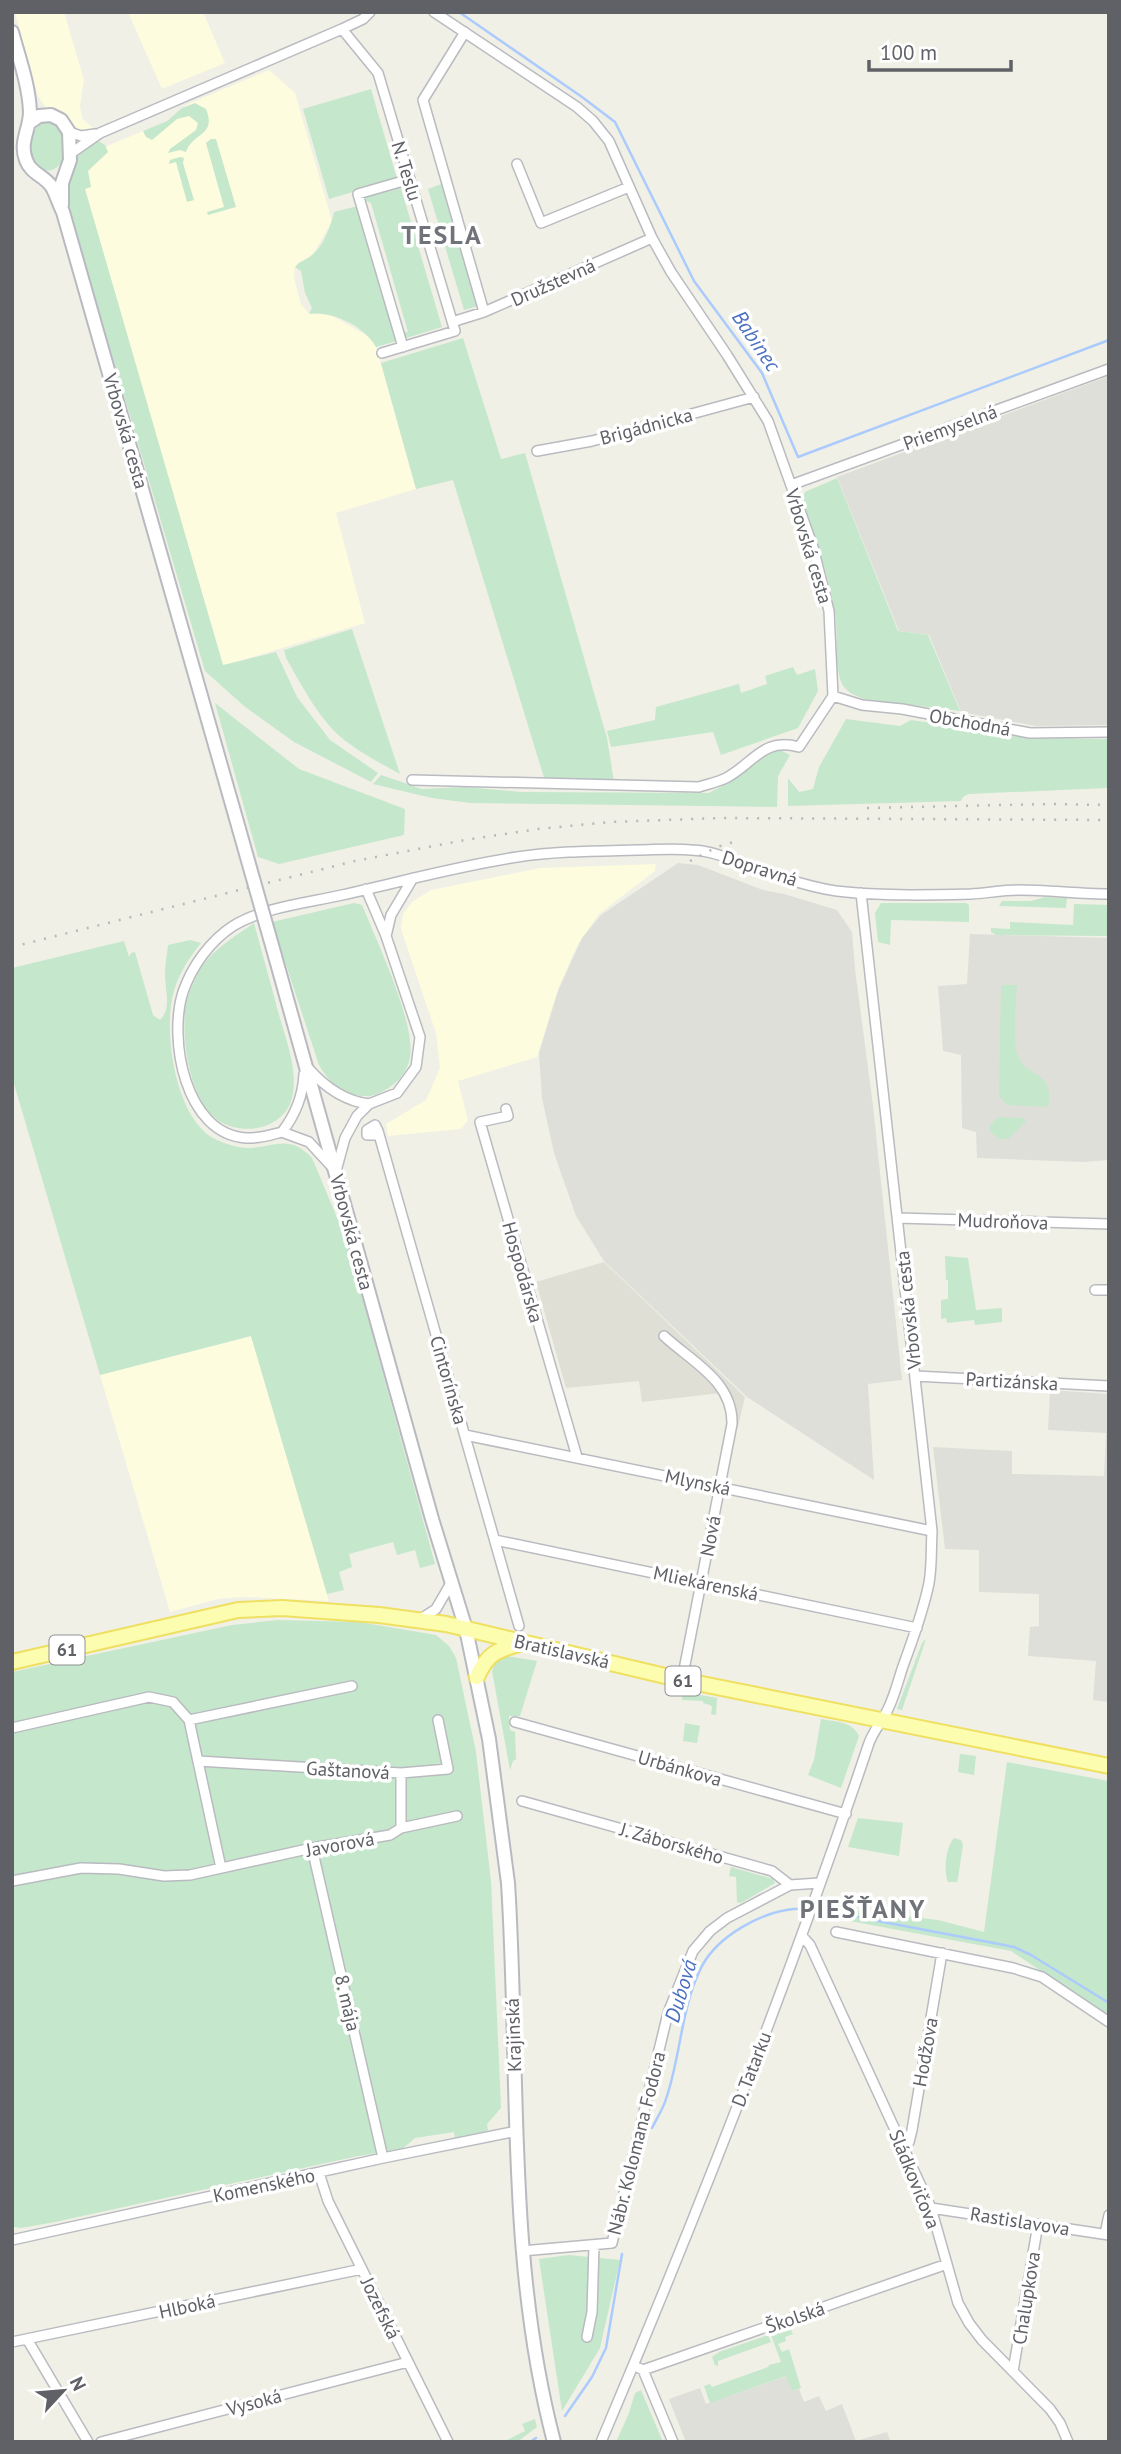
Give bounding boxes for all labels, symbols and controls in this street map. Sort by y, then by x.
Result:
scale bar [869,28,1011,72]
text: 100 m [880,39,937,66]
street label: N. Teslu [387,138,427,204]
district label: TESLA [401,218,483,251]
street label: Družstevná [507,253,599,311]
water label: Babinec [726,305,787,377]
street label: Vrbovská cesta [98,370,154,491]
street label: Priemyselná [900,399,1000,455]
street label: Brigádnicka [597,402,695,450]
street label: Vrbovská cesta [780,485,838,606]
street label: Obchodná [927,703,1013,741]
street label: Dopravná [719,845,801,891]
street label: Vrbovská cesta [325,1170,379,1293]
street label: Mudroňova [957,1207,1049,1235]
street label: Hospodárska [497,1219,549,1325]
street label: Vrbovská cesta [890,1250,926,1371]
street label: Cintorínska [425,1333,473,1427]
street label: Partizánska [965,1367,1059,1395]
street label: Mlynská [663,1463,733,1501]
street label: Nová [694,1513,726,1559]
street label: Mliekárenská [651,1560,761,1606]
street label: Bratislavská [512,1628,612,1674]
road number: 61 [50,1636,84,1665]
road number: 61 [666,1666,700,1696]
street label: Urbánkova [635,1745,725,1791]
street label: Gaštanová [305,1756,391,1784]
street label: J. Záborského [617,1817,727,1869]
street label: Javorová [303,1826,376,1862]
district label: PIEŠŤANY [800,1892,926,1925]
water label: Dubová [658,1956,703,2025]
street label: 8. mája [330,1972,366,2034]
street label: Krajinská [500,1998,526,2072]
street label: Hodžova [907,2015,943,2089]
street label: D. Tatarku [726,2028,776,2110]
street label: Nábr. Kolomana Fodora [602,2049,670,2237]
street label: Sládkovičova [884,2126,946,2232]
street label: Komenského [211,2163,317,2207]
street label: Rastislavova [968,2201,1072,2241]
street label: Chalupkova [1007,2250,1045,2346]
street label: Jozefská [355,2272,406,2343]
street label: Hlboká [156,2288,218,2324]
street label: Školská [762,2296,828,2338]
north arrow [28,2356,98,2426]
text: N [65,2373,92,2394]
street label: Vysoká [223,2383,284,2421]

